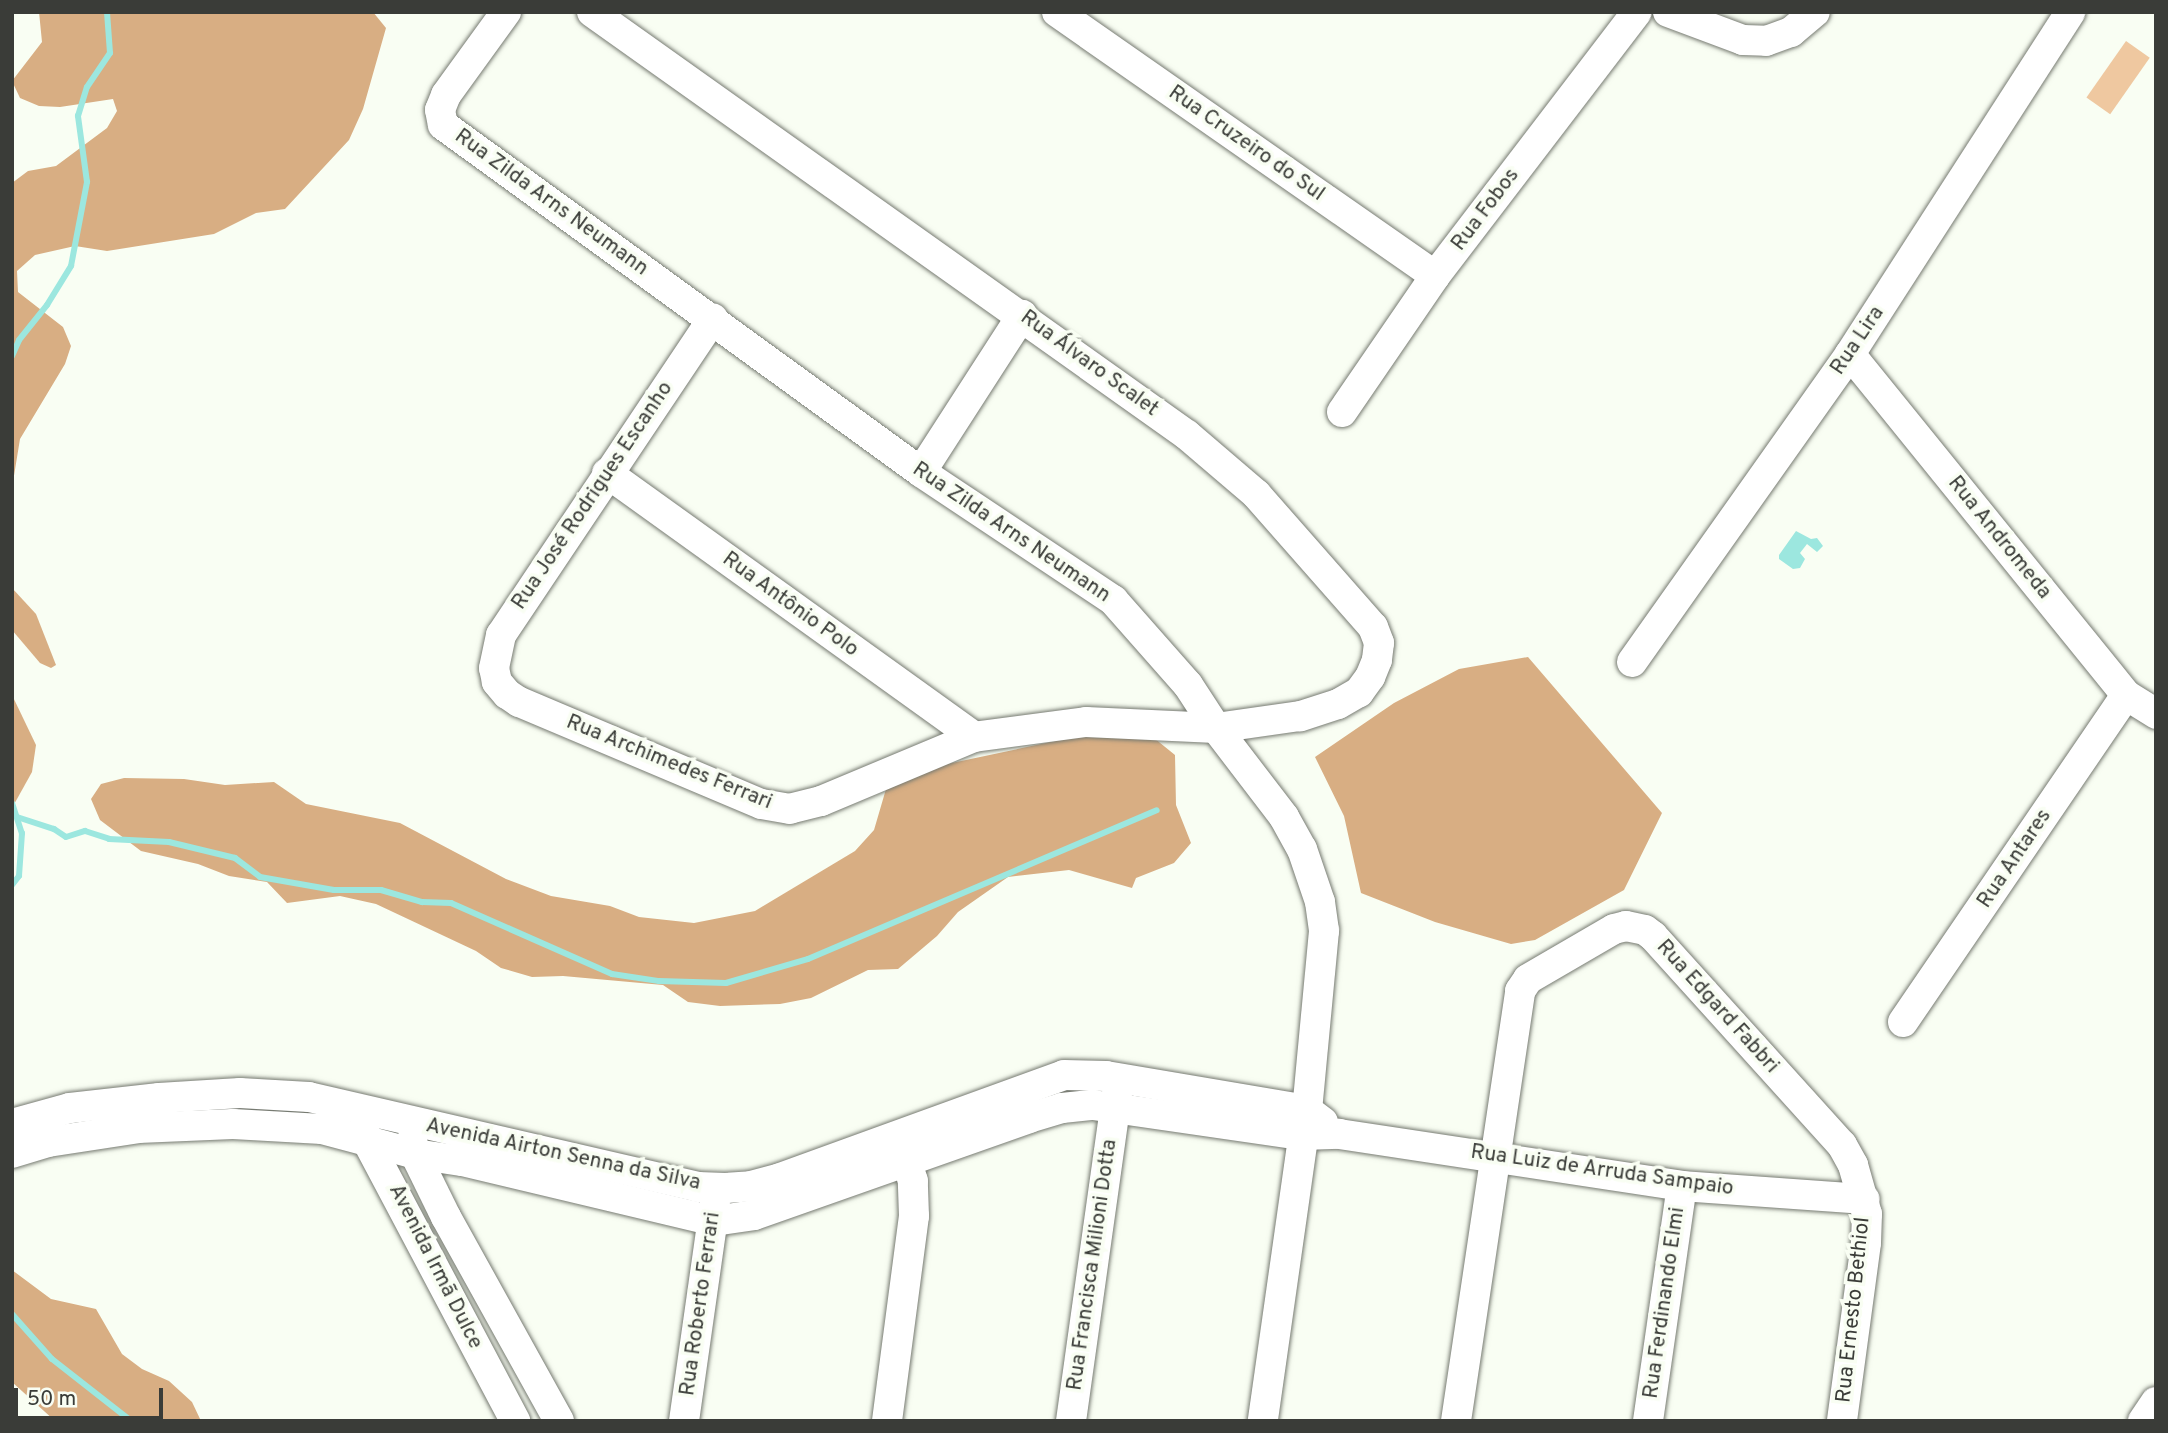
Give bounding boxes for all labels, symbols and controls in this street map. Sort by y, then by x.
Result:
street label: Rua Cruzeiro do Sul [1163,81,1329,207]
street label: Rua Zilda Arns Neumann [449,124,653,282]
street label: Rua Fobos [1447,164,1525,256]
street label: Rua Lira [1826,302,1890,380]
street label: Rua Álvaro Scalet [1015,305,1163,423]
street label: Rua José Rodrigues Escanho [507,377,679,615]
street label: Rua Zilda Arns Neumann [907,457,1115,609]
street label: Rua Andromeda [1941,471,2057,605]
street label: Rua Antônio Polo [717,547,863,663]
street label: Rua Archimedes Ferrari [562,710,776,816]
street label: Rua Antares [1972,804,2058,914]
street label: Rua Edgard Fabbri [1650,935,1784,1079]
street label: Avenida Airton Senna da Silva [423,1113,703,1197]
street label: Rua Francisca Milioni Dotta [1063,1138,1123,1392]
street label: Rua Luiz de Arruda Sampaio [1469,1140,1735,1202]
street label: Avenida Irmã Dulce [383,1180,487,1354]
street label: Rua Ferdinando Elmi [1639,1206,1691,1400]
street label: Rua Roberto Ferrari [676,1210,726,1398]
street label: Rua Ernesto Bethiol [1832,1216,1876,1404]
scale bar [18,1374,166,1418]
text: 50 m [27,1386,76,1413]

